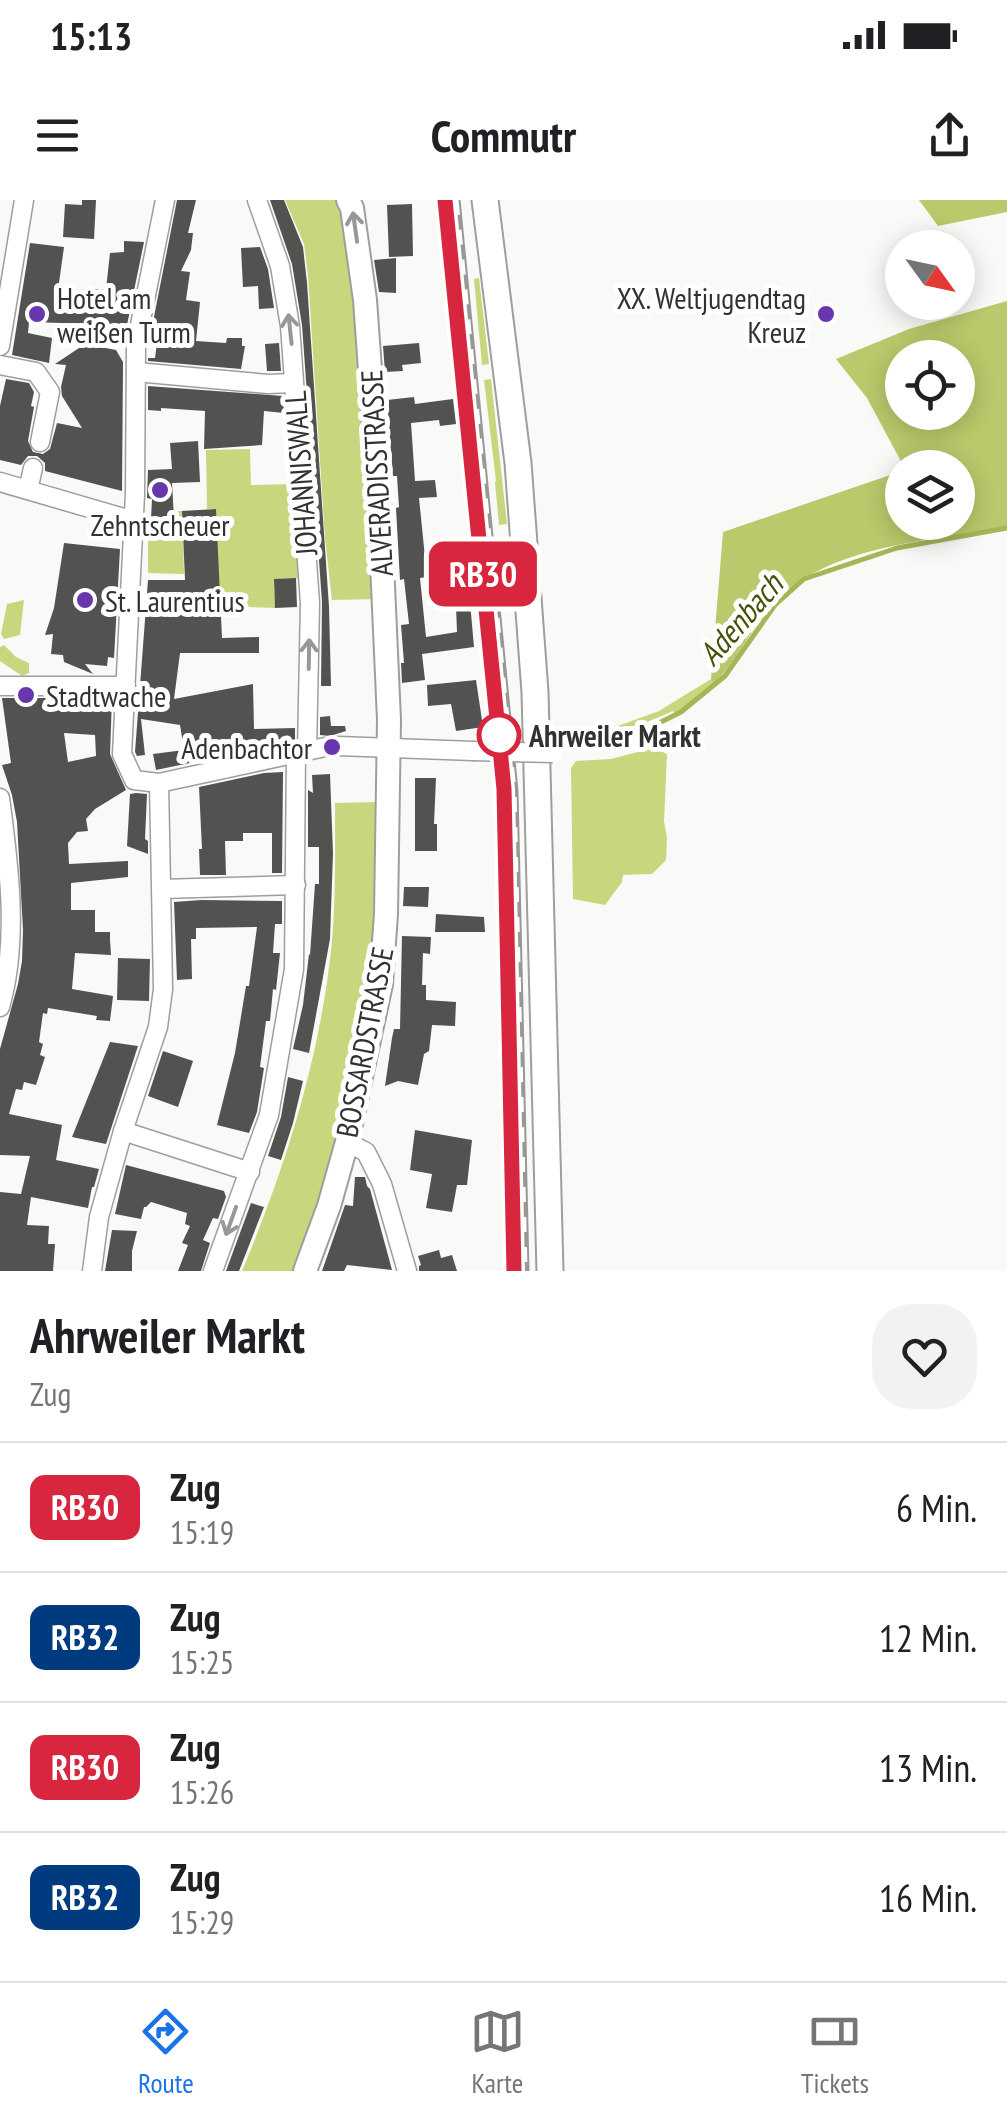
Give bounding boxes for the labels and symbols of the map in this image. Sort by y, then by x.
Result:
one-way arrow [345,211,363,243]
north arrow [885,230,975,320]
place label: Hotel am weißen Turm [57,278,191,351]
place label: XX. Weltjugendtag Kreuz [617,278,806,351]
marker: Hotel am weißen Turm [26,303,48,325]
marker: XX. Weltjugendtag Kreuz [815,303,837,325]
one-way arrow [280,314,299,346]
street label: ALVERADISSTRASSE [351,369,401,577]
street label: JOHANNISWALL [275,389,325,557]
marker: Zehntscheuer [149,479,171,501]
place label: Zehntscheuer [90,505,230,544]
line badge: RB30 [413,542,553,606]
water label: Adenbach [689,563,793,674]
place label: St. Laurentius [105,581,245,620]
marker: St. Laurentius [74,589,96,611]
one-way arrow [300,638,318,670]
place label: Stadtwache [46,676,166,715]
marker: Stadtwache [15,684,37,706]
marker: Ahrweiler Markt [478,714,520,756]
place label: Ahrweiler Markt [528,716,701,755]
place label: Adenbachtor [181,728,313,767]
marker: Adenbachtor [321,736,343,758]
street label: BOSSARDSTRASSE [326,943,402,1141]
one-way arrow [221,1205,239,1236]

